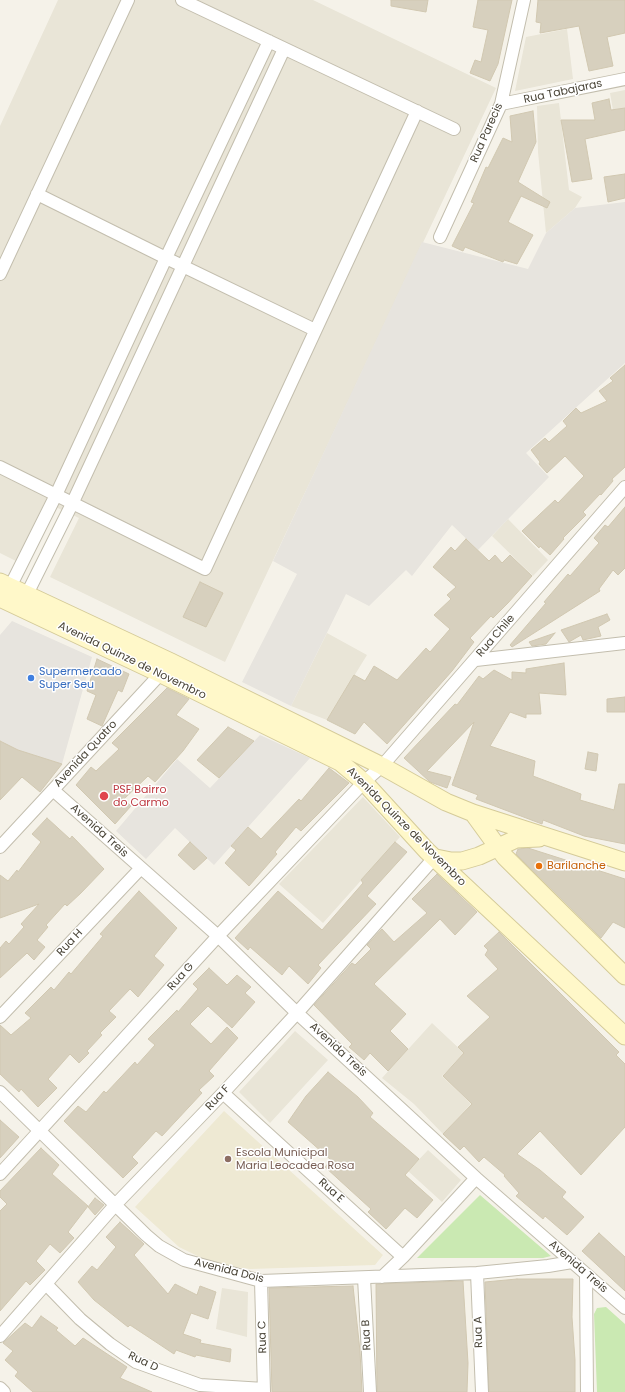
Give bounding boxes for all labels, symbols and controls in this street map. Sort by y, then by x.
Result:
street label: Rua Tabajaras [523,77,603,107]
street label: Rua Parecis [468,101,506,165]
street label: Rua Chile [474,612,518,660]
street label: Avenida Quinze de Novembro [56,619,208,703]
place label: Supermercado Super Seu [39,665,122,691]
marker: Supermercado Super Seu [26,673,36,683]
street label: Avenida Quatro [52,718,120,790]
street label: Avenida Quinze de Novembro [344,765,468,889]
place label: PSF Bairro do Carmo [113,783,169,809]
marker: PSF Bairro do Carmo [98,790,110,802]
street label: Avenida Treis [67,802,131,860]
place label: Barilanche [547,859,606,873]
marker: Barilanche [534,861,544,871]
street label: Rua H [54,927,86,959]
street label: Rua G [165,960,197,994]
street label: Avenida Treis [307,1020,369,1080]
street label: Rua F [203,1083,233,1113]
place label: Escola Municipal Maria Leocadea Rosa [236,1146,354,1172]
marker: Escola Municipal Maria Leocadea Rosa [223,1154,233,1164]
street label: Rua E [316,1176,346,1206]
street label: Avenida Treis [546,1238,610,1296]
street label: Avenida Dois [193,1256,265,1286]
street label: Rua A [472,1316,486,1348]
street label: Rua B [360,1319,374,1351]
street label: Rua C [256,1320,270,1354]
street label: Rua D [126,1349,160,1375]

